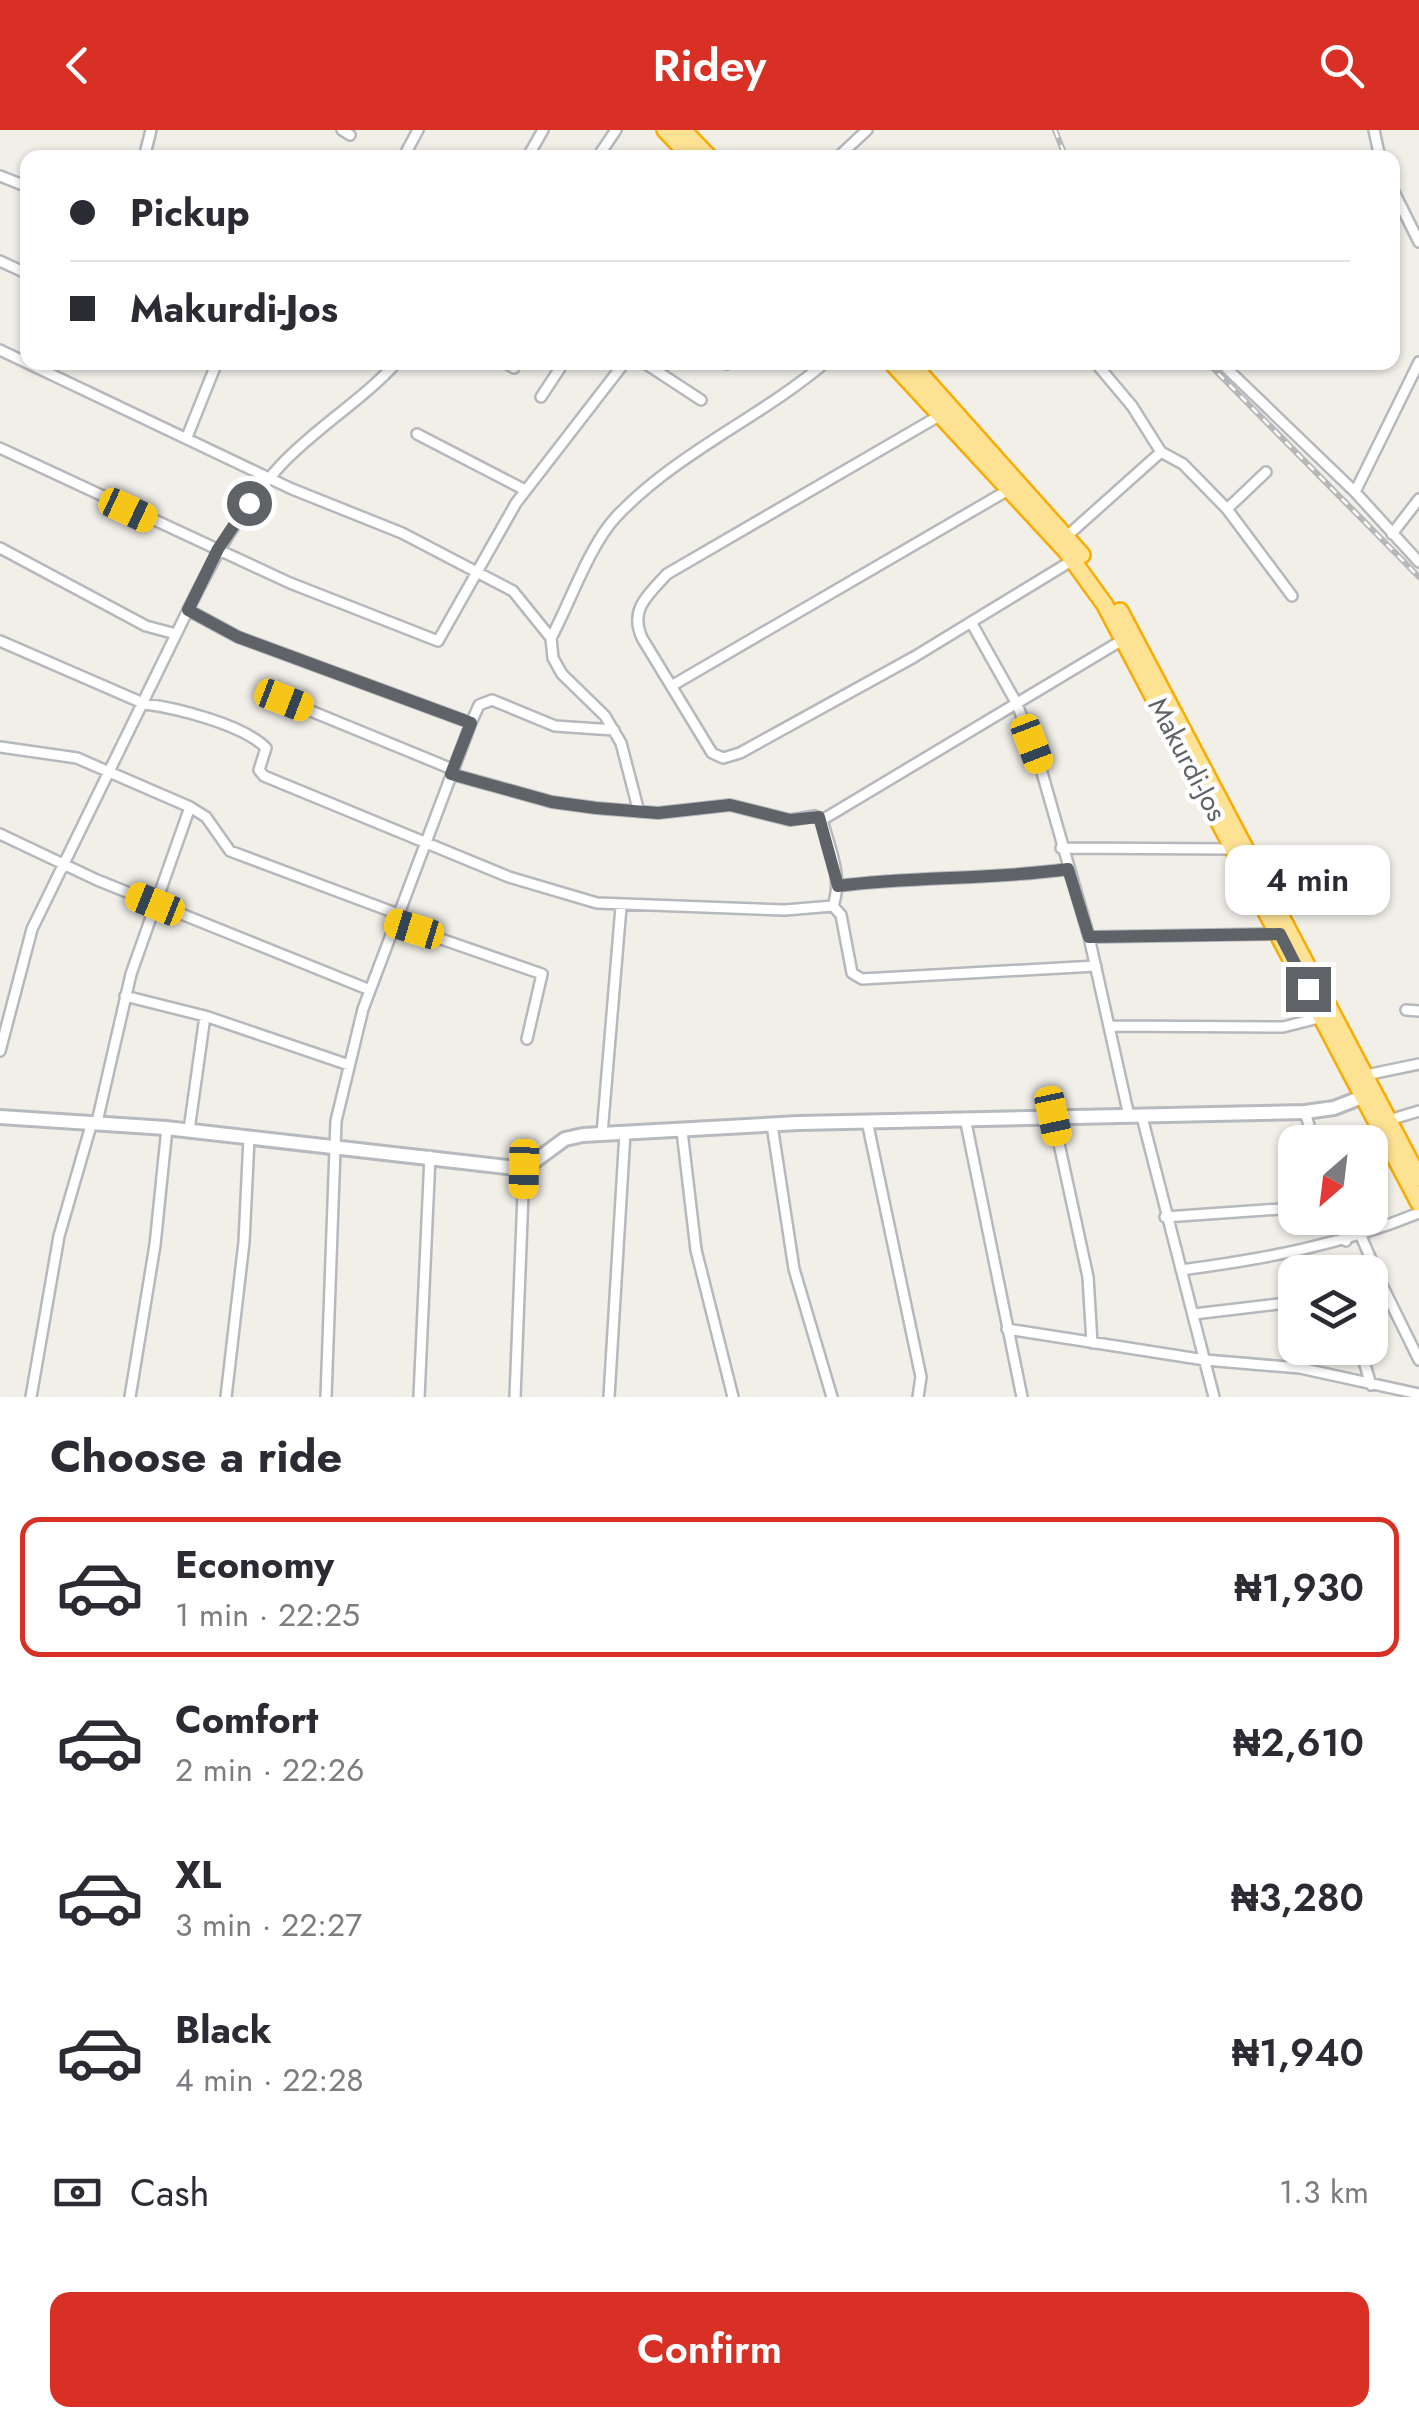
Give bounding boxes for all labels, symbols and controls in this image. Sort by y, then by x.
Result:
text: Ridey [653,33,766,98]
icon: back [50,38,105,93]
icon: search [1314,38,1369,93]
text: Pickup [130,185,250,240]
text: Makurdi-Jos [130,281,338,336]
route start [227,481,272,526]
car [94,484,162,536]
car [251,675,317,725]
street label: Makurdi-Jos [1138,690,1237,828]
car [1007,711,1057,777]
callout: 4 min [1226,844,1390,914]
text: 4 min [1266,857,1349,903]
car [122,879,188,929]
car [381,906,447,952]
route end [1286,967,1331,1012]
car [1032,1084,1074,1148]
north arrow [1278,1125,1388,1235]
map controls [1278,1125,1388,1365]
car [508,1139,540,1199]
button: layers [1278,1255,1388,1365]
text: Choose a ride [50,1424,342,1489]
text: Economy [175,1537,334,1592]
icon: car [55,1542,145,1632]
text: ₦1,930 [1234,1560,1364,1615]
text: 1 min · 22:25 [175,1592,360,1638]
text: Comfort [175,1692,318,1747]
icon: car [55,1697,145,1787]
text: ₦2,610 [1233,1715,1364,1770]
text: 2 min · 22:26 [175,1747,364,1793]
text: XL [175,1847,221,1902]
icon: car [55,1852,145,1942]
text: ₦3,280 [1231,1870,1364,1925]
text: 3 min · 22:27 [175,1902,362,1948]
text: Black [175,2002,272,2057]
icon: car [55,2007,145,2097]
text: ₦1,940 [1232,2025,1364,2080]
text: 4 min · 22:28 [175,2057,364,2103]
icon: cash [50,2165,105,2220]
text: Cash [130,2165,210,2220]
text: 1.3 km [1279,2169,1369,2215]
button: Confirm [50,2292,1369,2407]

